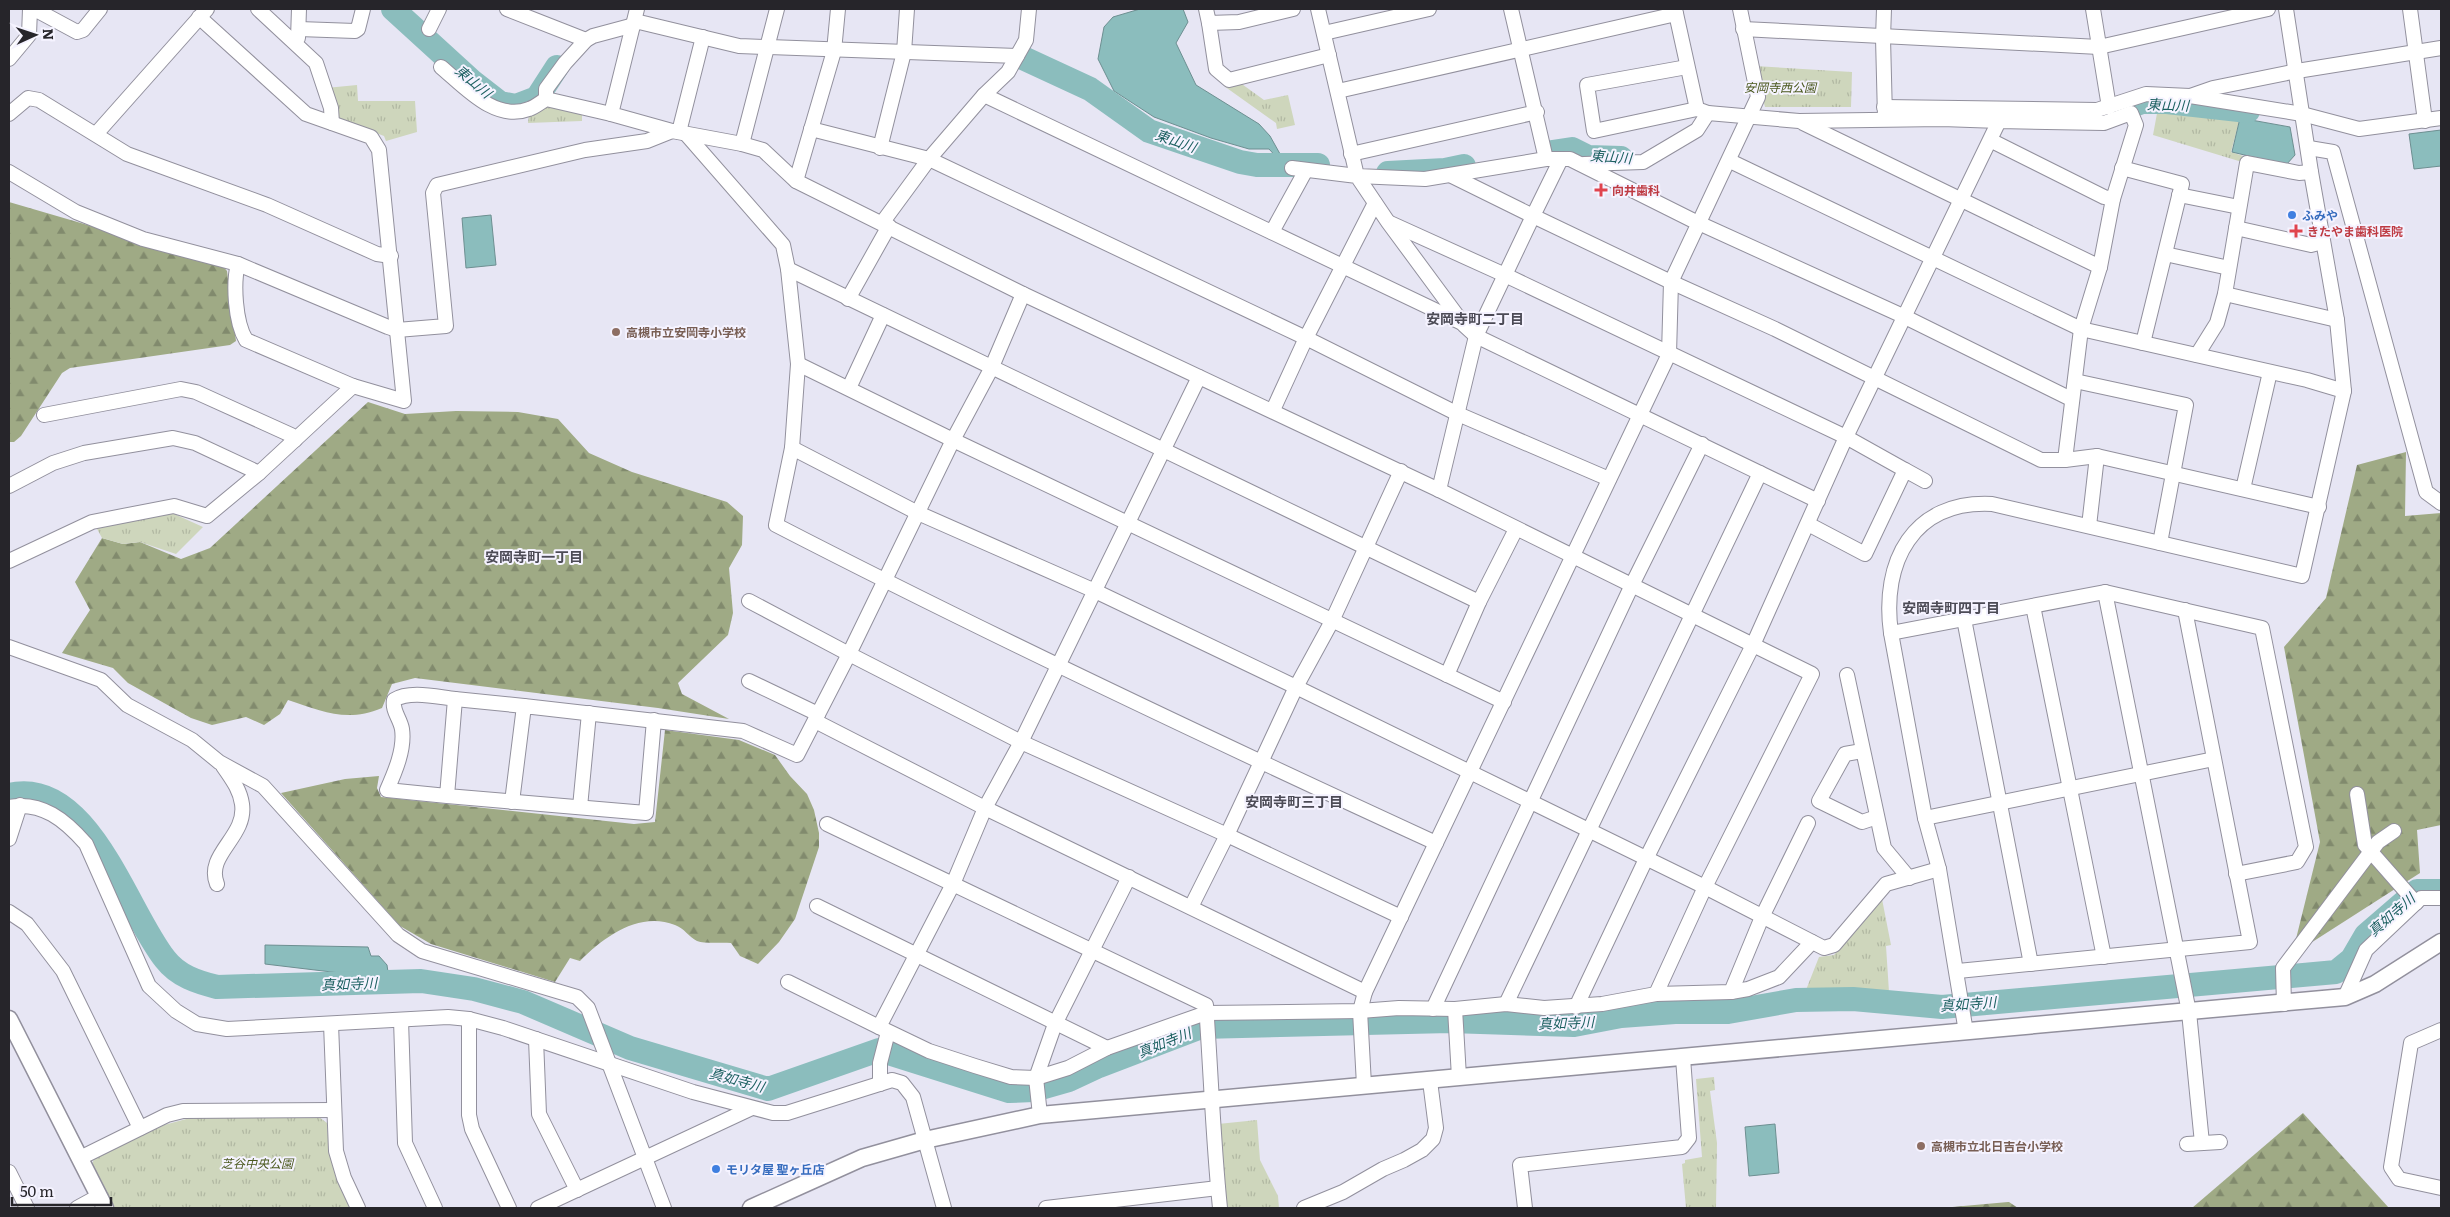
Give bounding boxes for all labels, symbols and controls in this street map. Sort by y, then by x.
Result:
north arrow [10,10,60,60]
text: N [39,28,59,41]
water label: 東山川 [451,60,498,103]
park label: 安岡寺西公園 [1744,78,1818,96]
water label: 東山川 [2147,93,2191,115]
water label: 東山川 [1153,124,1201,157]
water label: 東山川 [1589,145,1635,168]
place label: 向井歯科 [1612,181,1660,199]
marker: 向井歯科 [1594,183,1608,197]
place label: ふみや [2302,206,2338,224]
marker: ふみや [2286,209,2298,221]
place label: きたやま歯科医院 [2307,222,2403,240]
marker: きたやま歯科医院 [2289,224,2303,238]
district label: 安岡寺町二丁目 [1426,308,1524,328]
place label: 高槻市立安岡寺小学校 [626,323,746,341]
marker: 高槻市立安岡寺小学校 [610,326,622,338]
district label: 安岡寺町一丁目 [485,546,583,566]
district label: 安岡寺町四丁目 [1902,597,2000,617]
district label: 安岡寺町三丁目 [1245,791,1343,811]
water label: 真如寺川 [2363,887,2420,940]
water label: 真如寺川 [321,972,379,994]
water label: 真如寺川 [1939,991,1999,1015]
water label: 真如寺川 [1538,1011,1596,1033]
water label: 真如寺川 [1134,1021,1196,1062]
water label: 真如寺川 [707,1062,769,1096]
place label: 高槻市立北日吉台小学校 [1931,1137,2063,1155]
marker: 高槻市立北日吉台小学校 [1915,1140,1927,1152]
park label: 芝谷中央公園 [221,1154,295,1172]
place label: モリタ屋 聖ヶ丘店 [726,1160,824,1178]
marker: モリタ屋 聖ヶ丘店 [710,1163,722,1175]
scale bar [12,1174,111,1206]
text: 50 m [20,1179,54,1202]

